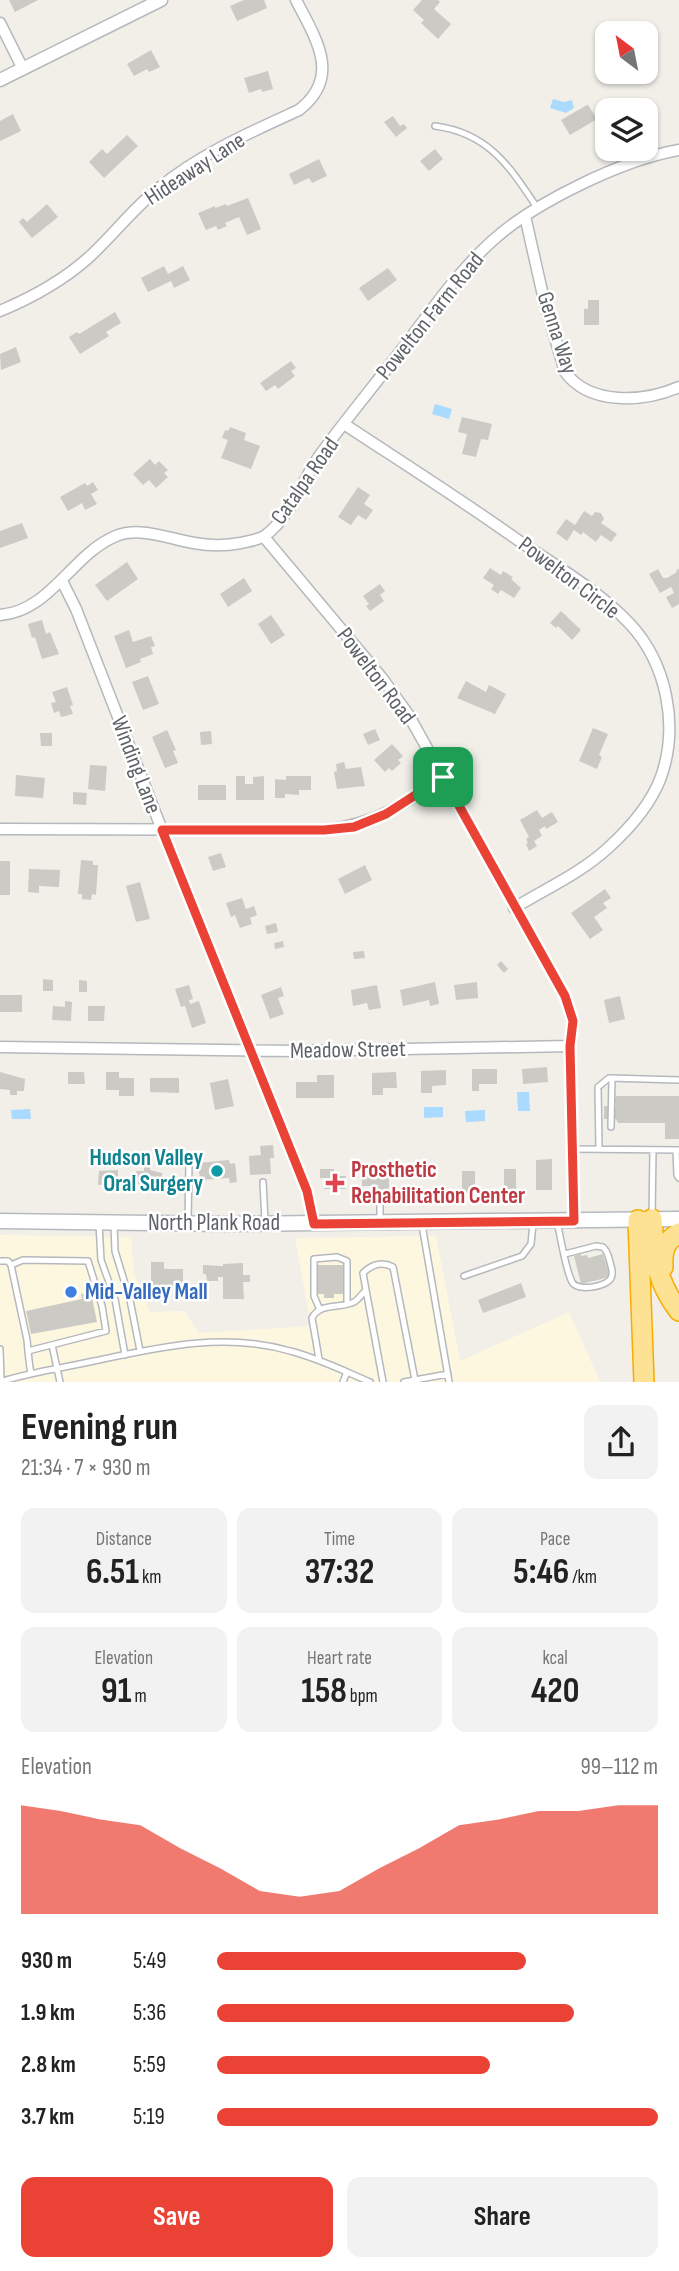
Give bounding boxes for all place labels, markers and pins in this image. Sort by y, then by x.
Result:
pin [413,747,473,807]
place label: Hudson Valley Oral Surgery [90,1144,203,1198]
place label: Prosthetic Rehabilitation Center [351,1156,525,1210]
marker: Hudson Valley Oral Surgery [209,1163,225,1179]
marker: Prosthetic Rehabilitation Center [325,1173,345,1193]
place label: Mid-Valley Mall [85,1278,208,1306]
marker: Mid-Valley Mall [63,1284,79,1300]

